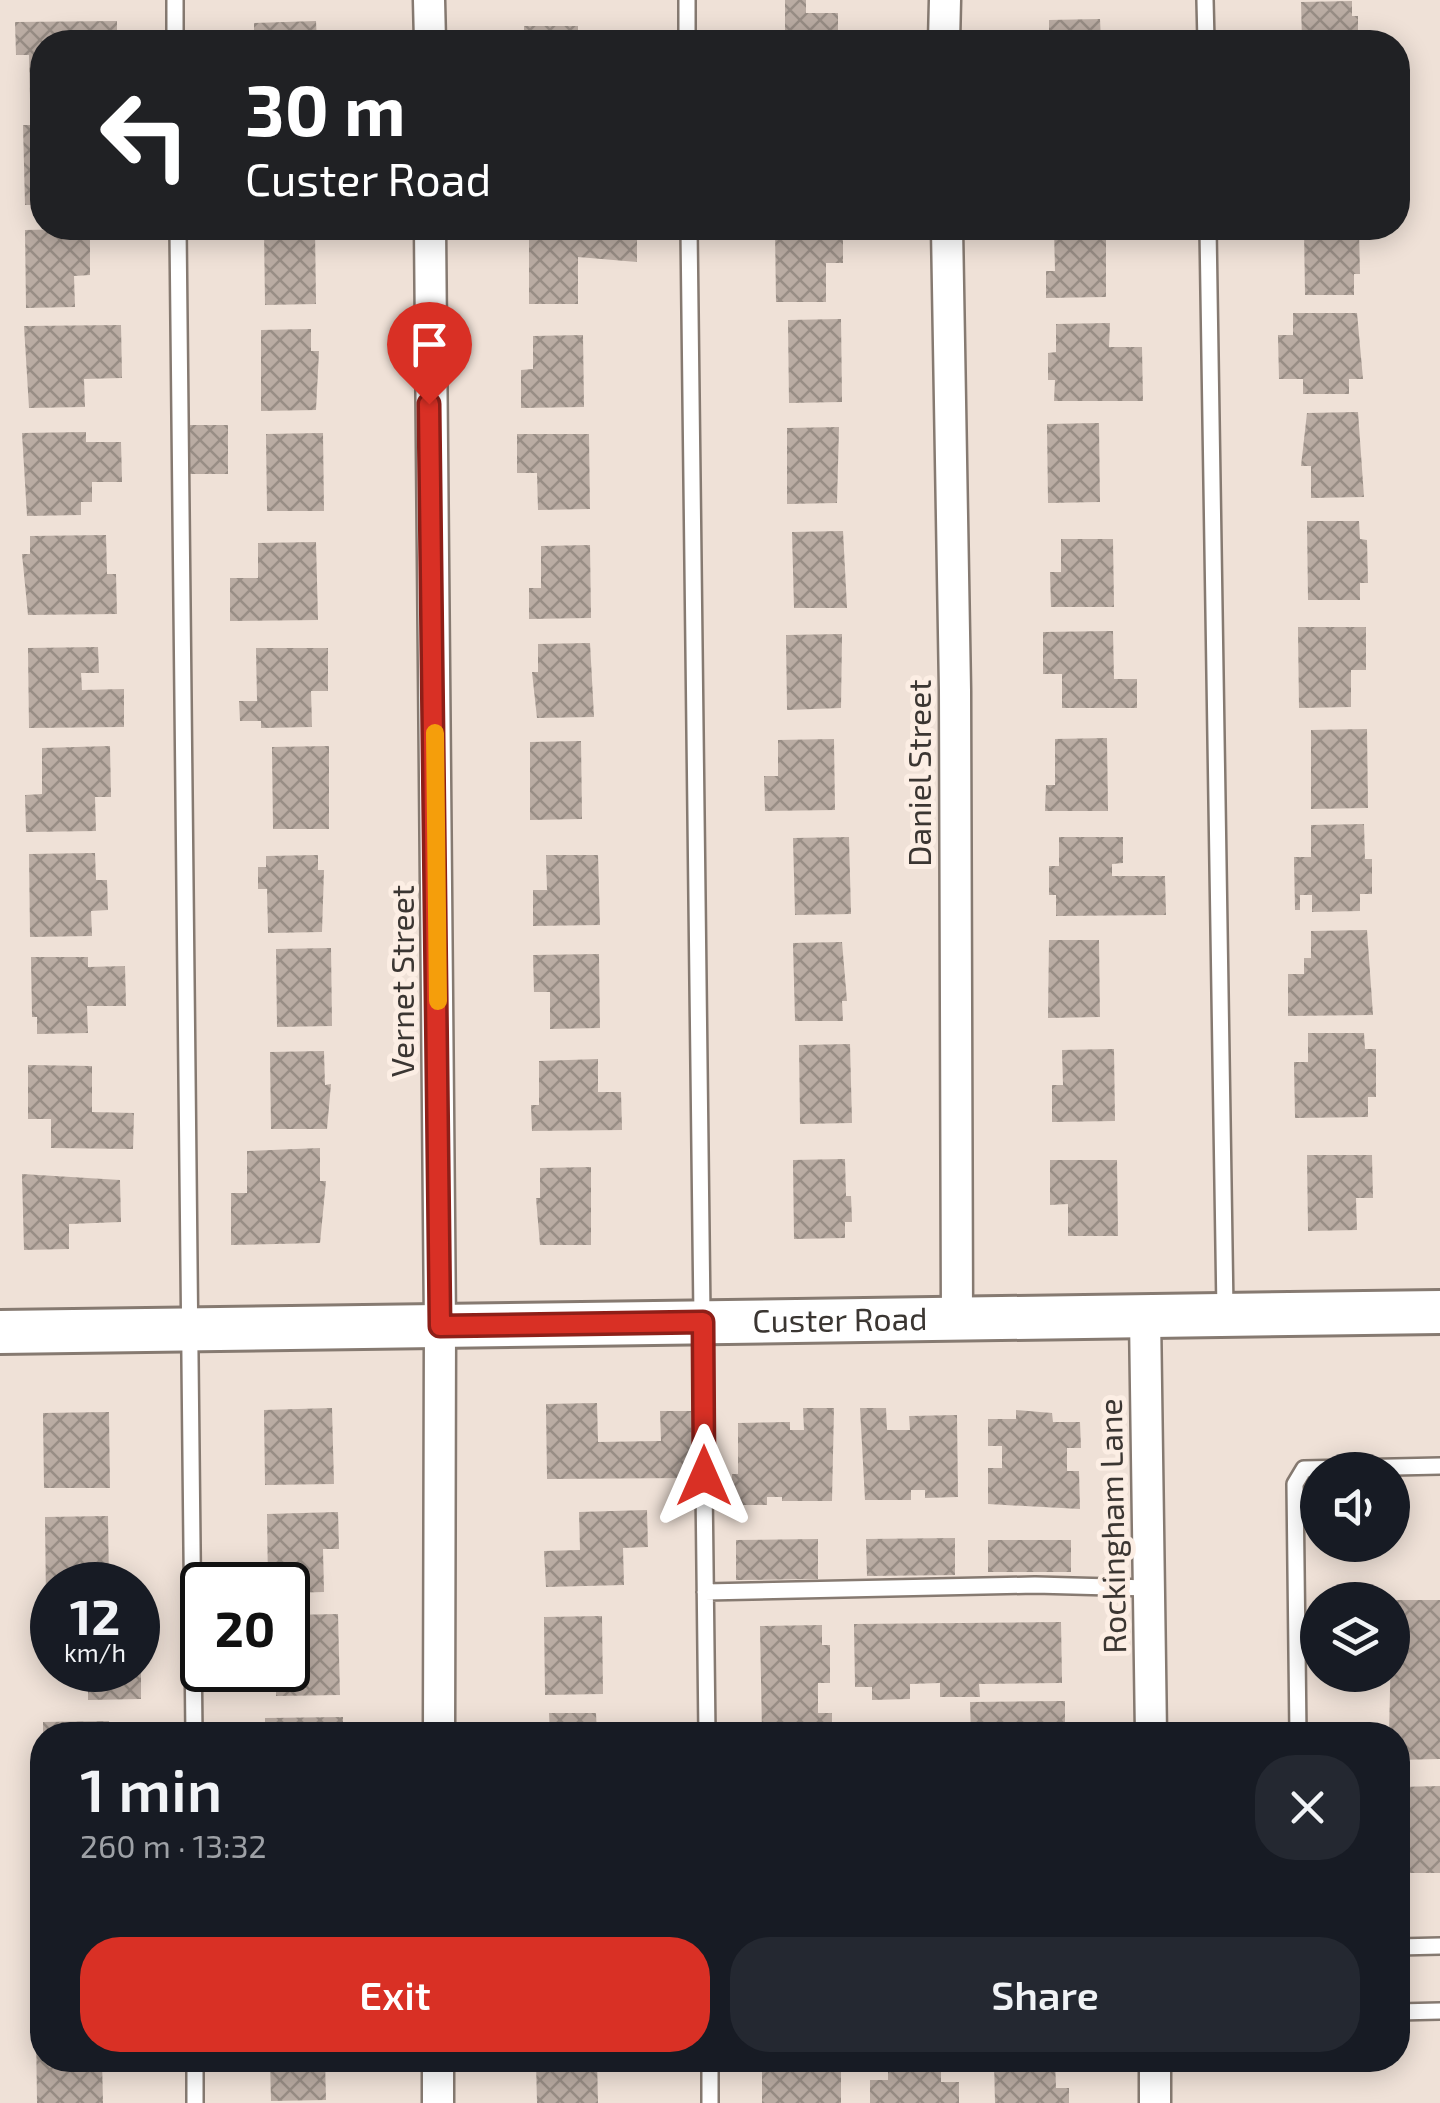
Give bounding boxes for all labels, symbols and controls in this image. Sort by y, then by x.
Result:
text: 30 m [245,66,406,150]
icon: left [80,70,210,200]
text: Custer Road [245,151,491,205]
pin [387,302,472,405]
icon: arrive [402,317,457,372]
street label: Daniel Street [899,679,937,867]
street label: Vernet Street [382,885,420,1077]
street label: Custer Road [752,1298,928,1339]
street label: Rockingham Lane [1090,1398,1132,1654]
position arrow [652,1424,756,1528]
map controls [1300,1452,1410,1692]
button: sound [1300,1452,1410,1562]
speed limit sign: 20 [180,1562,310,1692]
button: layers [1300,1582,1410,1692]
text: 12 [70,1585,120,1645]
text: km/h [64,1637,126,1667]
text: 1 min [80,1752,222,1824]
button: close [1255,1755,1360,1860]
text: 260 m · 13:32 [80,1826,266,1864]
button: Exit [80,1937,710,2052]
button: Share [730,1937,1360,2052]

